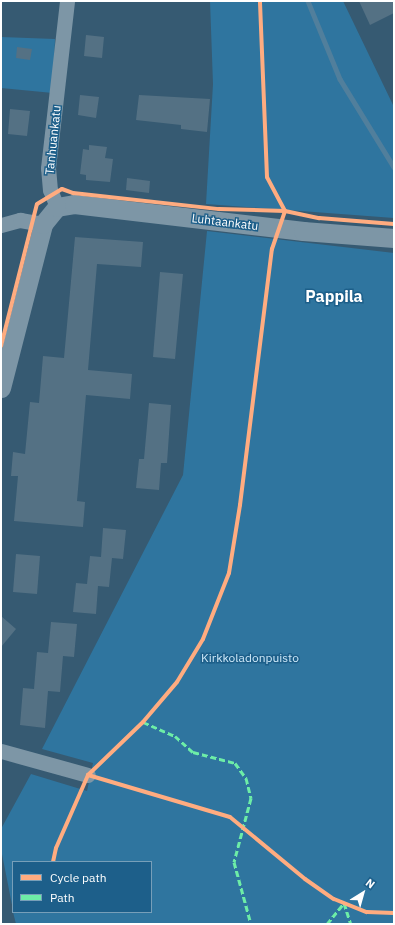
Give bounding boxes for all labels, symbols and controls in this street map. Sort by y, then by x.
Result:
street label: Tanhuankatu [42,105,64,175]
street label: Luhtaankatu [191,211,259,233]
district label: Pappila [305,286,363,306]
park label: Kirkkoladonpuisto [201,651,299,665]
legend [12,861,152,913]
text: Cycle path [50,870,107,885]
north arrow [343,873,383,913]
text: N [363,875,378,891]
text: Path [50,890,75,905]

